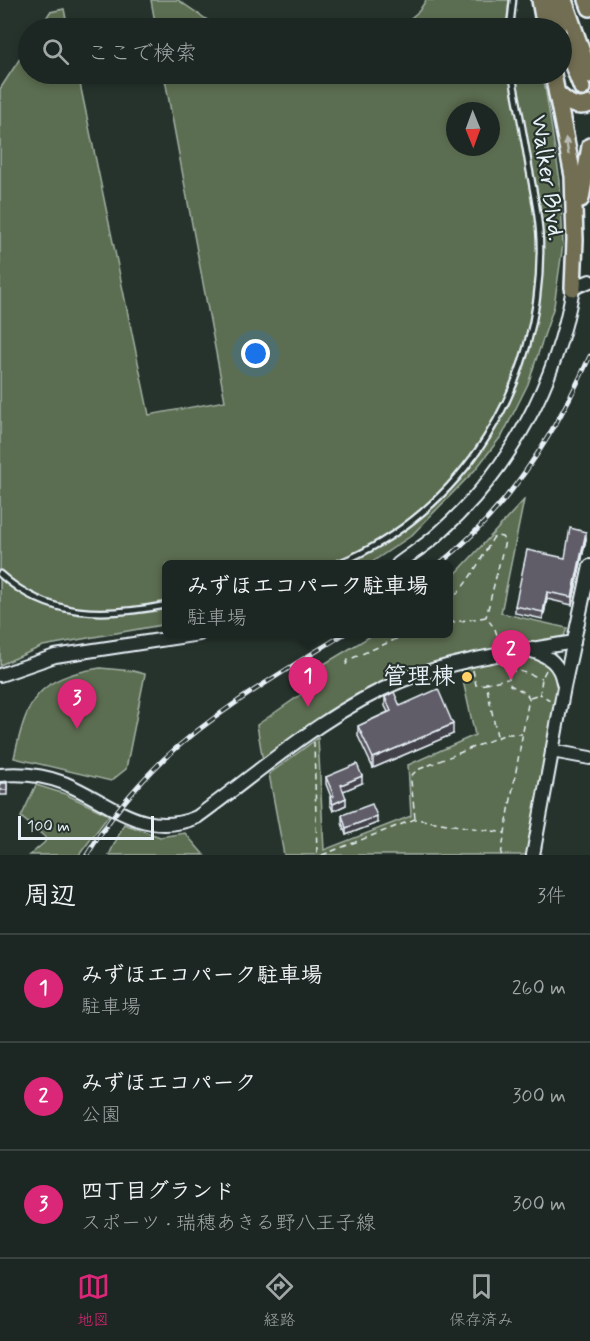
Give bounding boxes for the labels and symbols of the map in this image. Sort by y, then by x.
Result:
north arrow [446,102,500,156]
street label: Walker Blvd. [523,113,571,243]
one-way arrow [562,136,571,155]
your location [241,339,270,368]
pin: 2 [492,630,530,680]
pin: 1 [288,658,328,707]
place label: 管理棟 [383,662,456,693]
marker: 管理棟 [460,670,474,684]
pin: 3 [58,680,97,729]
scale bar [18,813,154,840]

